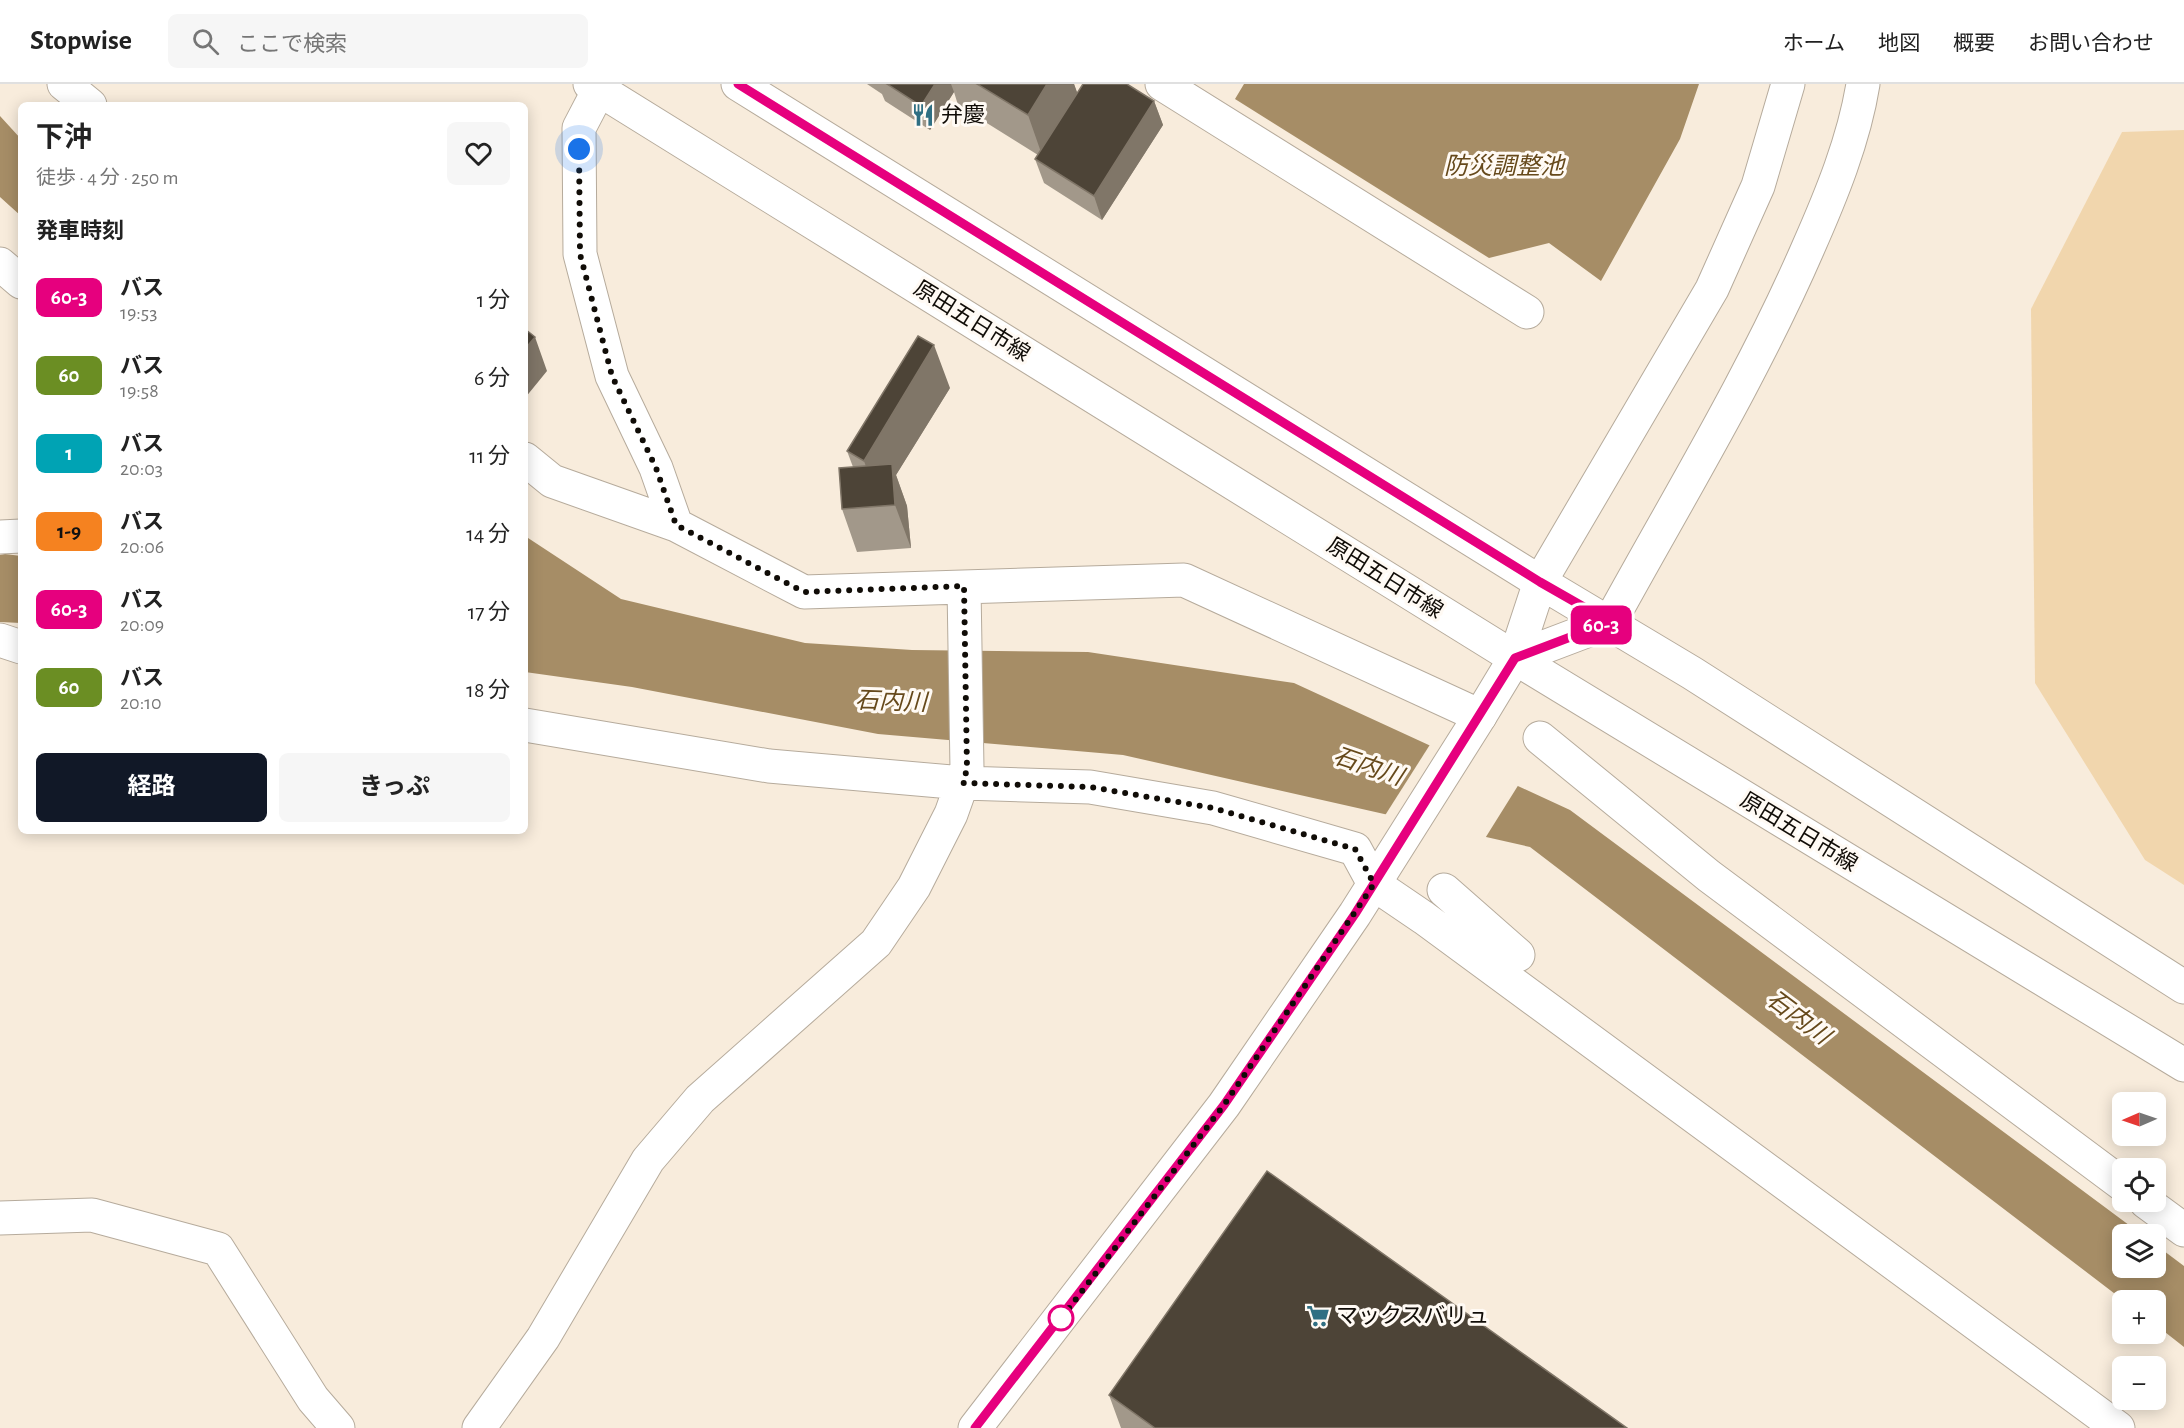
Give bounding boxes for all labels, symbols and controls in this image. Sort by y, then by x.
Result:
search box [168,14,588,68]
icon: search [189,25,222,58]
text: Stopwise [30,27,132,55]
text: ここで検索 [237,33,347,55]
text: ホーム [1783,33,1845,54]
text: 地図 [1878,33,1920,54]
text: 概要 [1953,33,1995,54]
text: お問い合わせ [2028,33,2154,54]
restaurant icon: 弁慶 [910,102,936,128]
place label: 弁慶 [941,103,985,126]
button: heart [447,122,510,185]
text: 下沖 [36,124,92,152]
your location [564,134,594,164]
water label: 防災調整池 [1444,153,1566,179]
text: 徒歩 · 4 分 · 250 m [36,168,179,188]
text: 発車時刻 [36,220,124,242]
street label: 原田五日市線 [910,276,1034,365]
text: バス [120,277,164,299]
text: 60-3 [51,287,87,308]
text: 1 分 [477,289,510,311]
text: 19:53 [120,303,157,323]
text: バス [120,355,164,377]
text: 60 [58,365,80,386]
text: 6 分 [474,367,510,389]
text: 19:58 [120,381,159,401]
text: バス [120,433,164,455]
text: 1 [65,443,73,464]
text: 11 分 [469,445,510,467]
text: 20:03 [120,459,163,479]
text: バス [120,511,164,533]
text: 1-9 [57,521,81,542]
text: 14 分 [466,523,510,545]
street label: 原田五日市線 [1323,533,1447,622]
text: 20:06 [120,537,164,557]
text: バス [120,589,164,611]
text: 60-3 [51,599,87,620]
text: 17 分 [468,601,510,623]
line badge: 60-3 [1559,606,1643,644]
text: 20:09 [120,615,164,635]
text: 60-3 [1583,615,1619,636]
text: バス [120,667,164,689]
text: 60 [58,677,80,698]
text: 18 分 [466,679,510,701]
water label: 石内川 [855,687,930,715]
text: 20:10 [120,693,162,713]
water label: 石内川 [1330,742,1409,791]
button: 経路 [36,753,267,822]
button: きっぷ [279,753,510,822]
street label: 原田五日市線 [1737,788,1862,875]
water label: 石内川 [1762,985,1838,1051]
north arrow [2112,1092,2166,1146]
map controls [2112,1092,2166,1410]
button: locate [2112,1158,2166,1212]
button: layers [2112,1224,2166,1278]
button: + [2112,1290,2166,1344]
supermarket icon: マックスバリュ [1305,1303,1331,1329]
place label: マックスバリュ [1336,1304,1489,1327]
unlabelled marker [1048,1305,1074,1331]
button: − [2112,1356,2166,1410]

